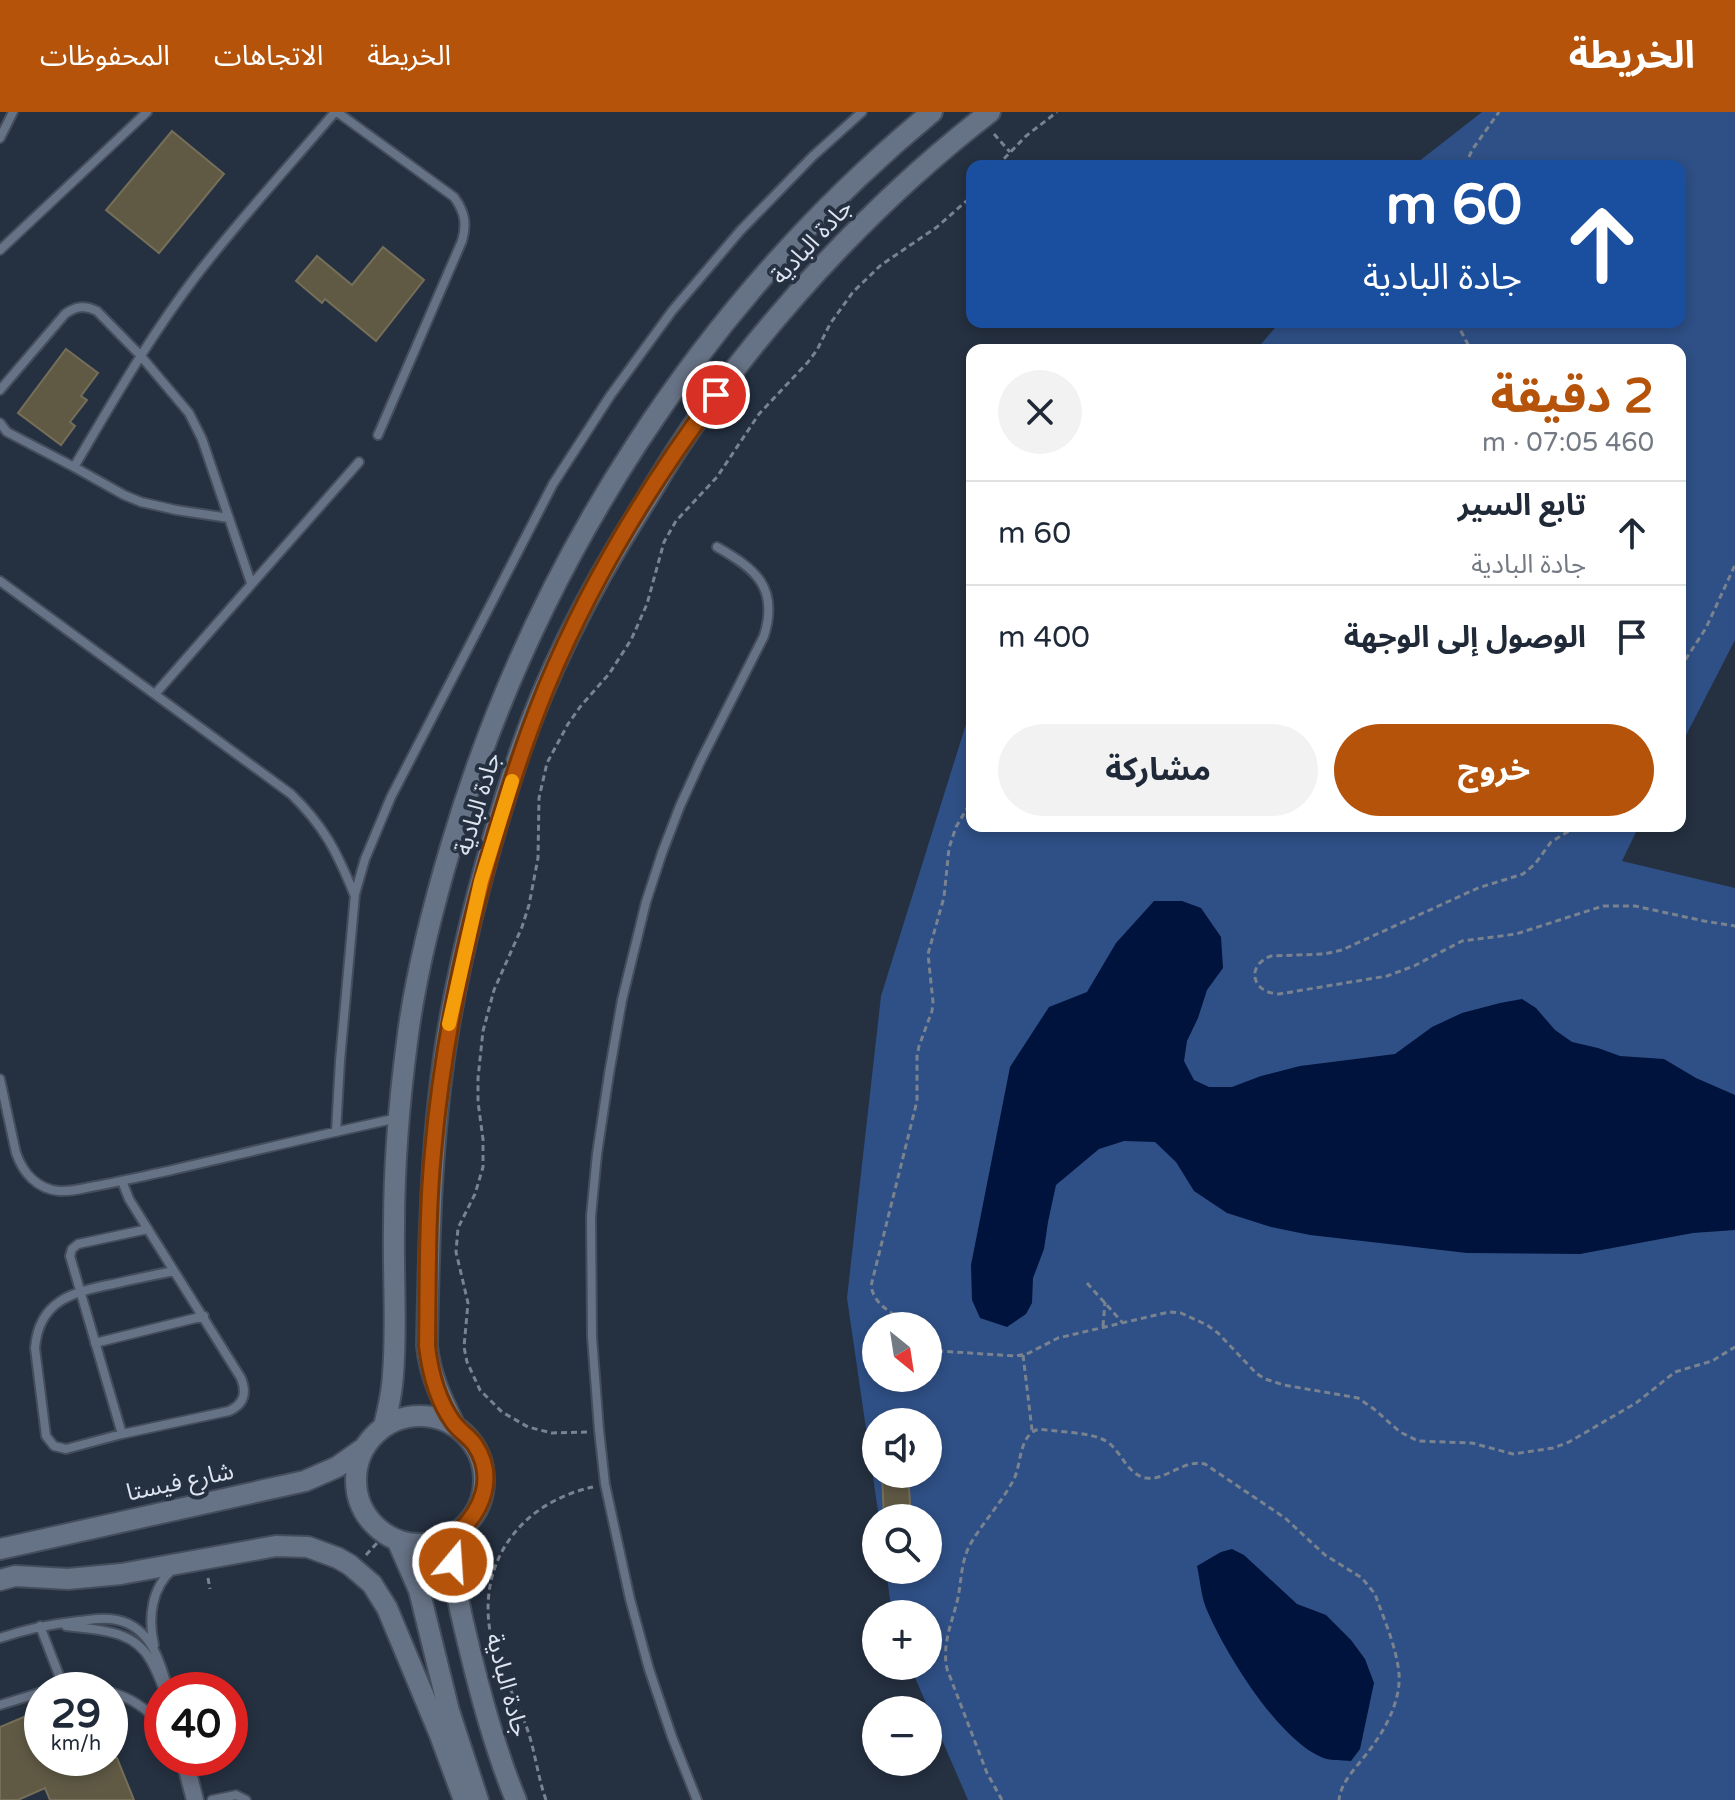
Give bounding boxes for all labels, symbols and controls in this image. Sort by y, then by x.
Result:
text: الخريطة [1569,33,1695,79]
text: المحفوظات [40,39,170,73]
text: الاتجاهات [214,39,323,73]
text: الخريطة [367,39,451,73]
text: 60 m [1386,172,1522,239]
icon: ahead [1550,192,1654,296]
street label: جادة البادية [765,193,859,291]
text: جادة البادية [1363,256,1522,299]
pin [682,361,750,429]
text: 2 دقيقة [1491,368,1654,426]
button: close [998,370,1082,454]
icon: arrive [694,373,738,417]
text: 460 m · 07:05 [1482,427,1654,458]
text: تابع السير [1458,487,1586,524]
icon: ahead [1610,511,1654,555]
text: 60 m [998,515,1071,552]
text: جادة البادية [1471,549,1586,580]
icon: arrive [1610,615,1654,659]
text: 400 m [998,619,1090,656]
text: الوصول إلى الوجهة [1344,619,1586,656]
button: مشاركة [998,724,1318,816]
button: خروج [1334,724,1654,816]
street label: جادة البادية [449,749,507,859]
north arrow [862,1312,942,1392]
map controls [862,1312,942,1776]
button: sound [862,1408,942,1488]
street label: شارع فيستا [124,1456,237,1509]
button: search [862,1504,942,1584]
position arrow [411,1520,495,1604]
button: + [862,1600,942,1680]
street label: جادة البادية [479,1630,535,1740]
speed limit sign: 40 [144,1672,248,1776]
text: 29 [51,1690,101,1738]
button: − [862,1696,942,1776]
text: km/h [51,1732,101,1756]

